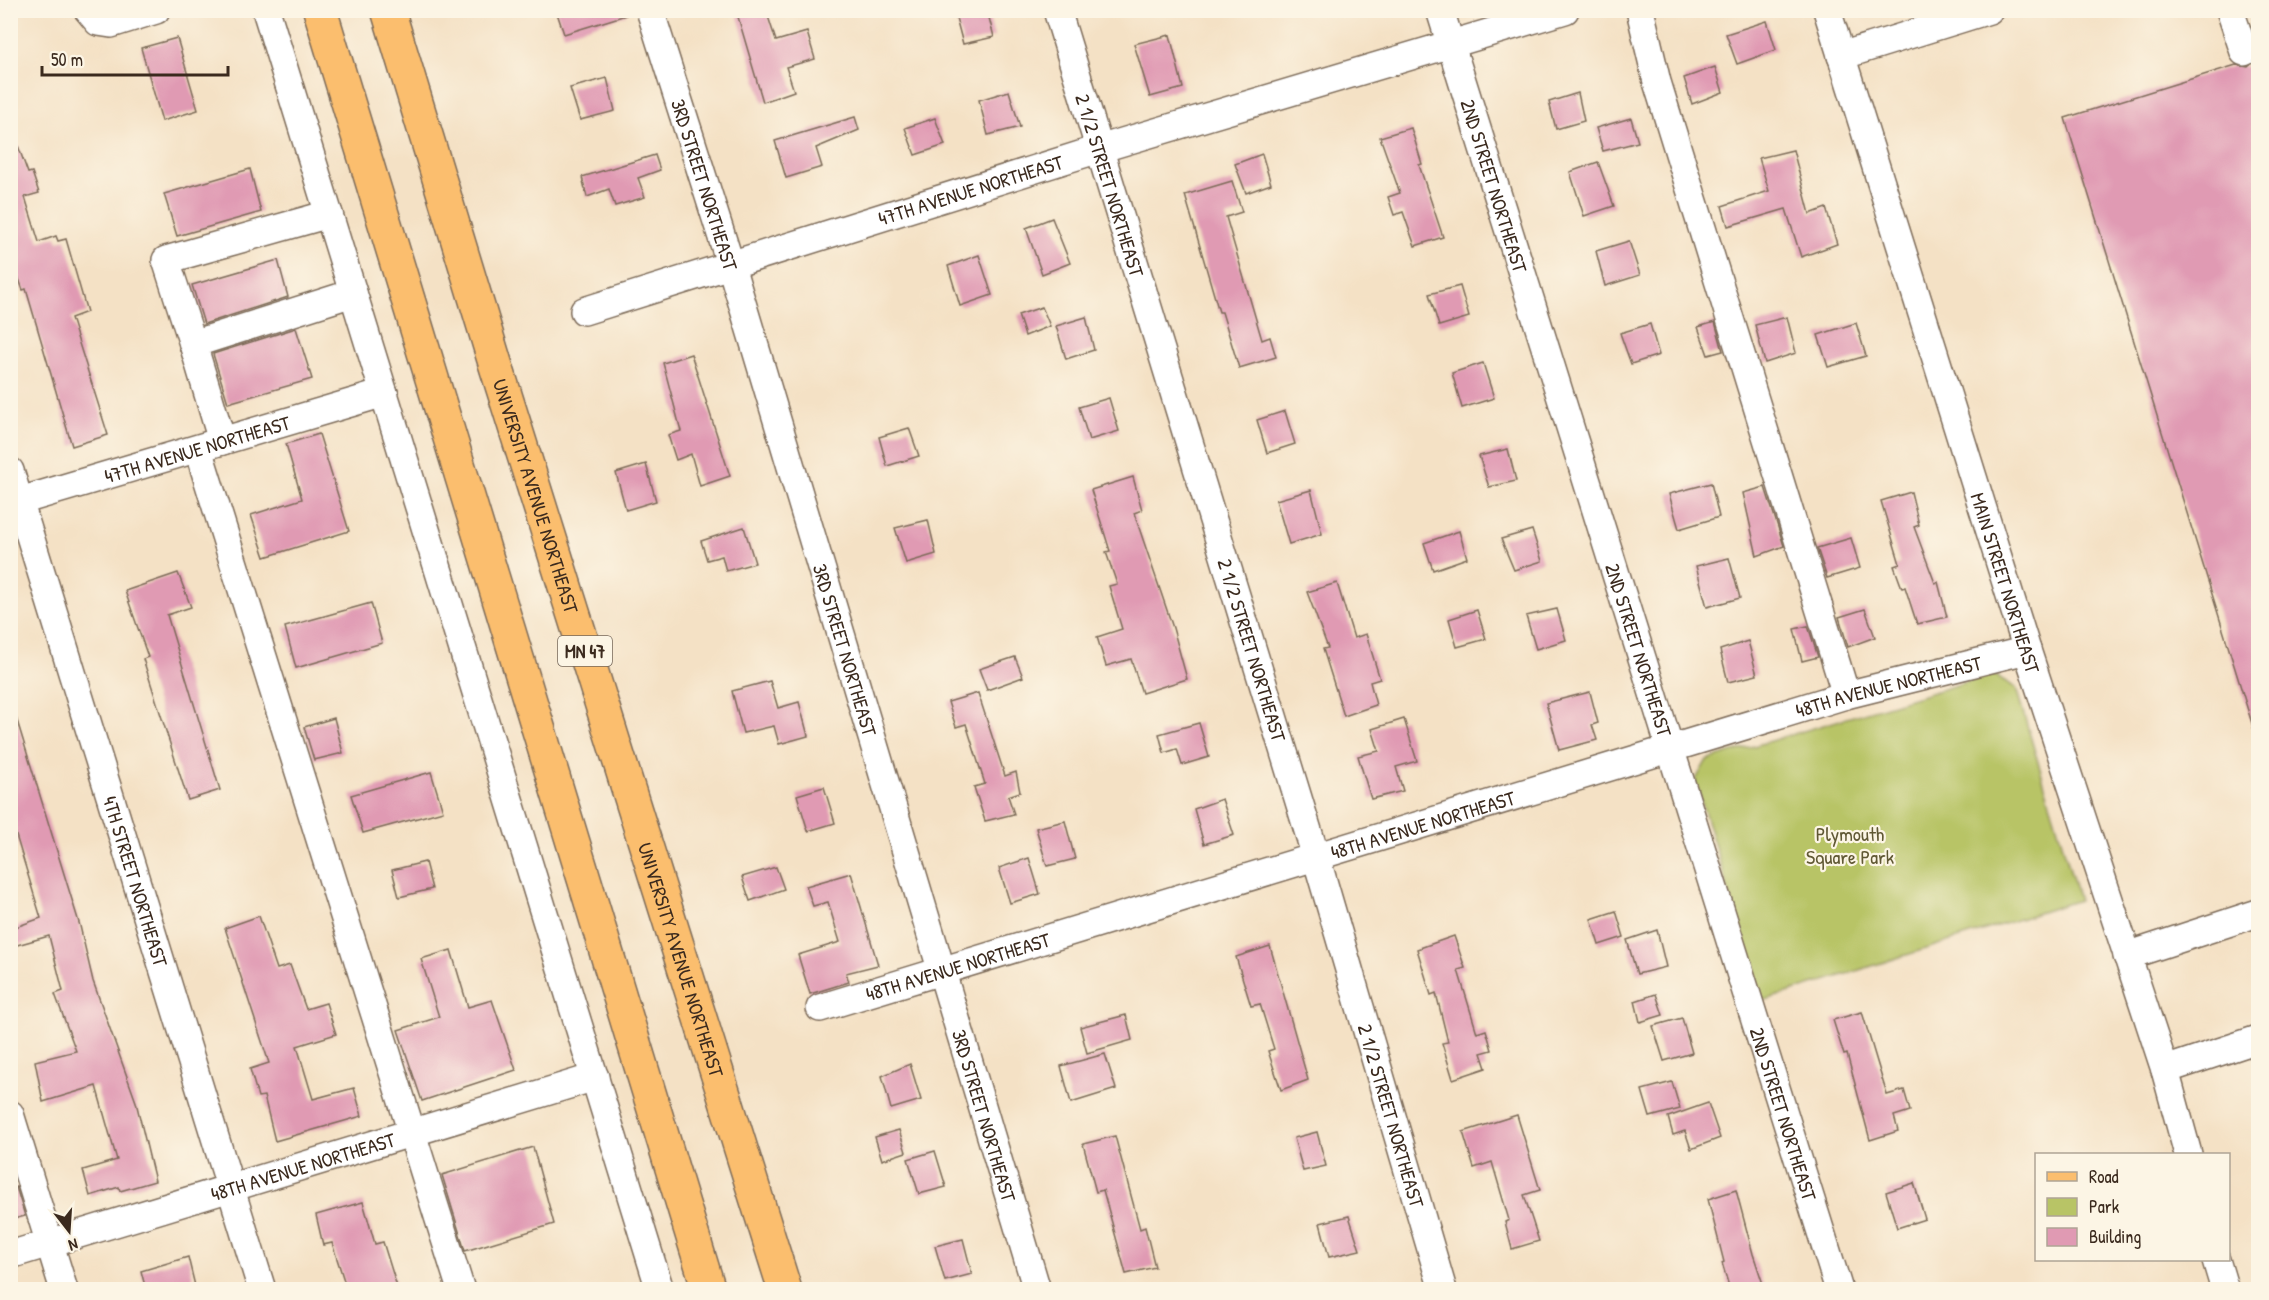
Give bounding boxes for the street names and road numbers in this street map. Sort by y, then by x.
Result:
street label: 2 1/2 STREET NORTHEAST [1070,90,1151,280]
street label: 3RD STREET NORTHEAST [665,95,745,274]
street label: 2ND STREET NORTHEAST [1455,96,1535,276]
street label: 47TH AVENUE NORTHEAST [874,148,1067,231]
street label: UNIVERSITY AVENUE NORTHEAST [487,375,586,617]
street label: 47TH AVENUE NORTHEAST [101,408,294,489]
street label: MAIN STREET NORTHEAST [1965,489,2047,677]
street label: 2 1/2 STREET NORTHEAST [1212,555,1293,745]
street label: 3RD STREET NORTHEAST [807,560,884,740]
street label: 2ND STREET NORTHEAST [1600,560,1679,740]
road number: MN 47 [558,636,612,666]
street label: 48TH AVENUE NORTHEAST [1792,648,1985,723]
street label: 48TH AVENUE NORTHEAST [1327,783,1519,865]
street label: 4TH STREET NORTHEAST [97,792,175,970]
street label: UNIVERSITY AVENUE NORTHEAST [632,839,731,1081]
street label: 48TH AVENUE NORTHEAST [862,925,1054,1007]
street label: 2 1/2 STREET NORTHEAST [1352,1021,1432,1211]
street label: 2ND STREET NORTHEAST [1744,1024,1824,1204]
street label: 3RD STREET NORTHEAST [946,1026,1023,1205]
street label: 48TH AVENUE NORTHEAST [207,1125,399,1207]

